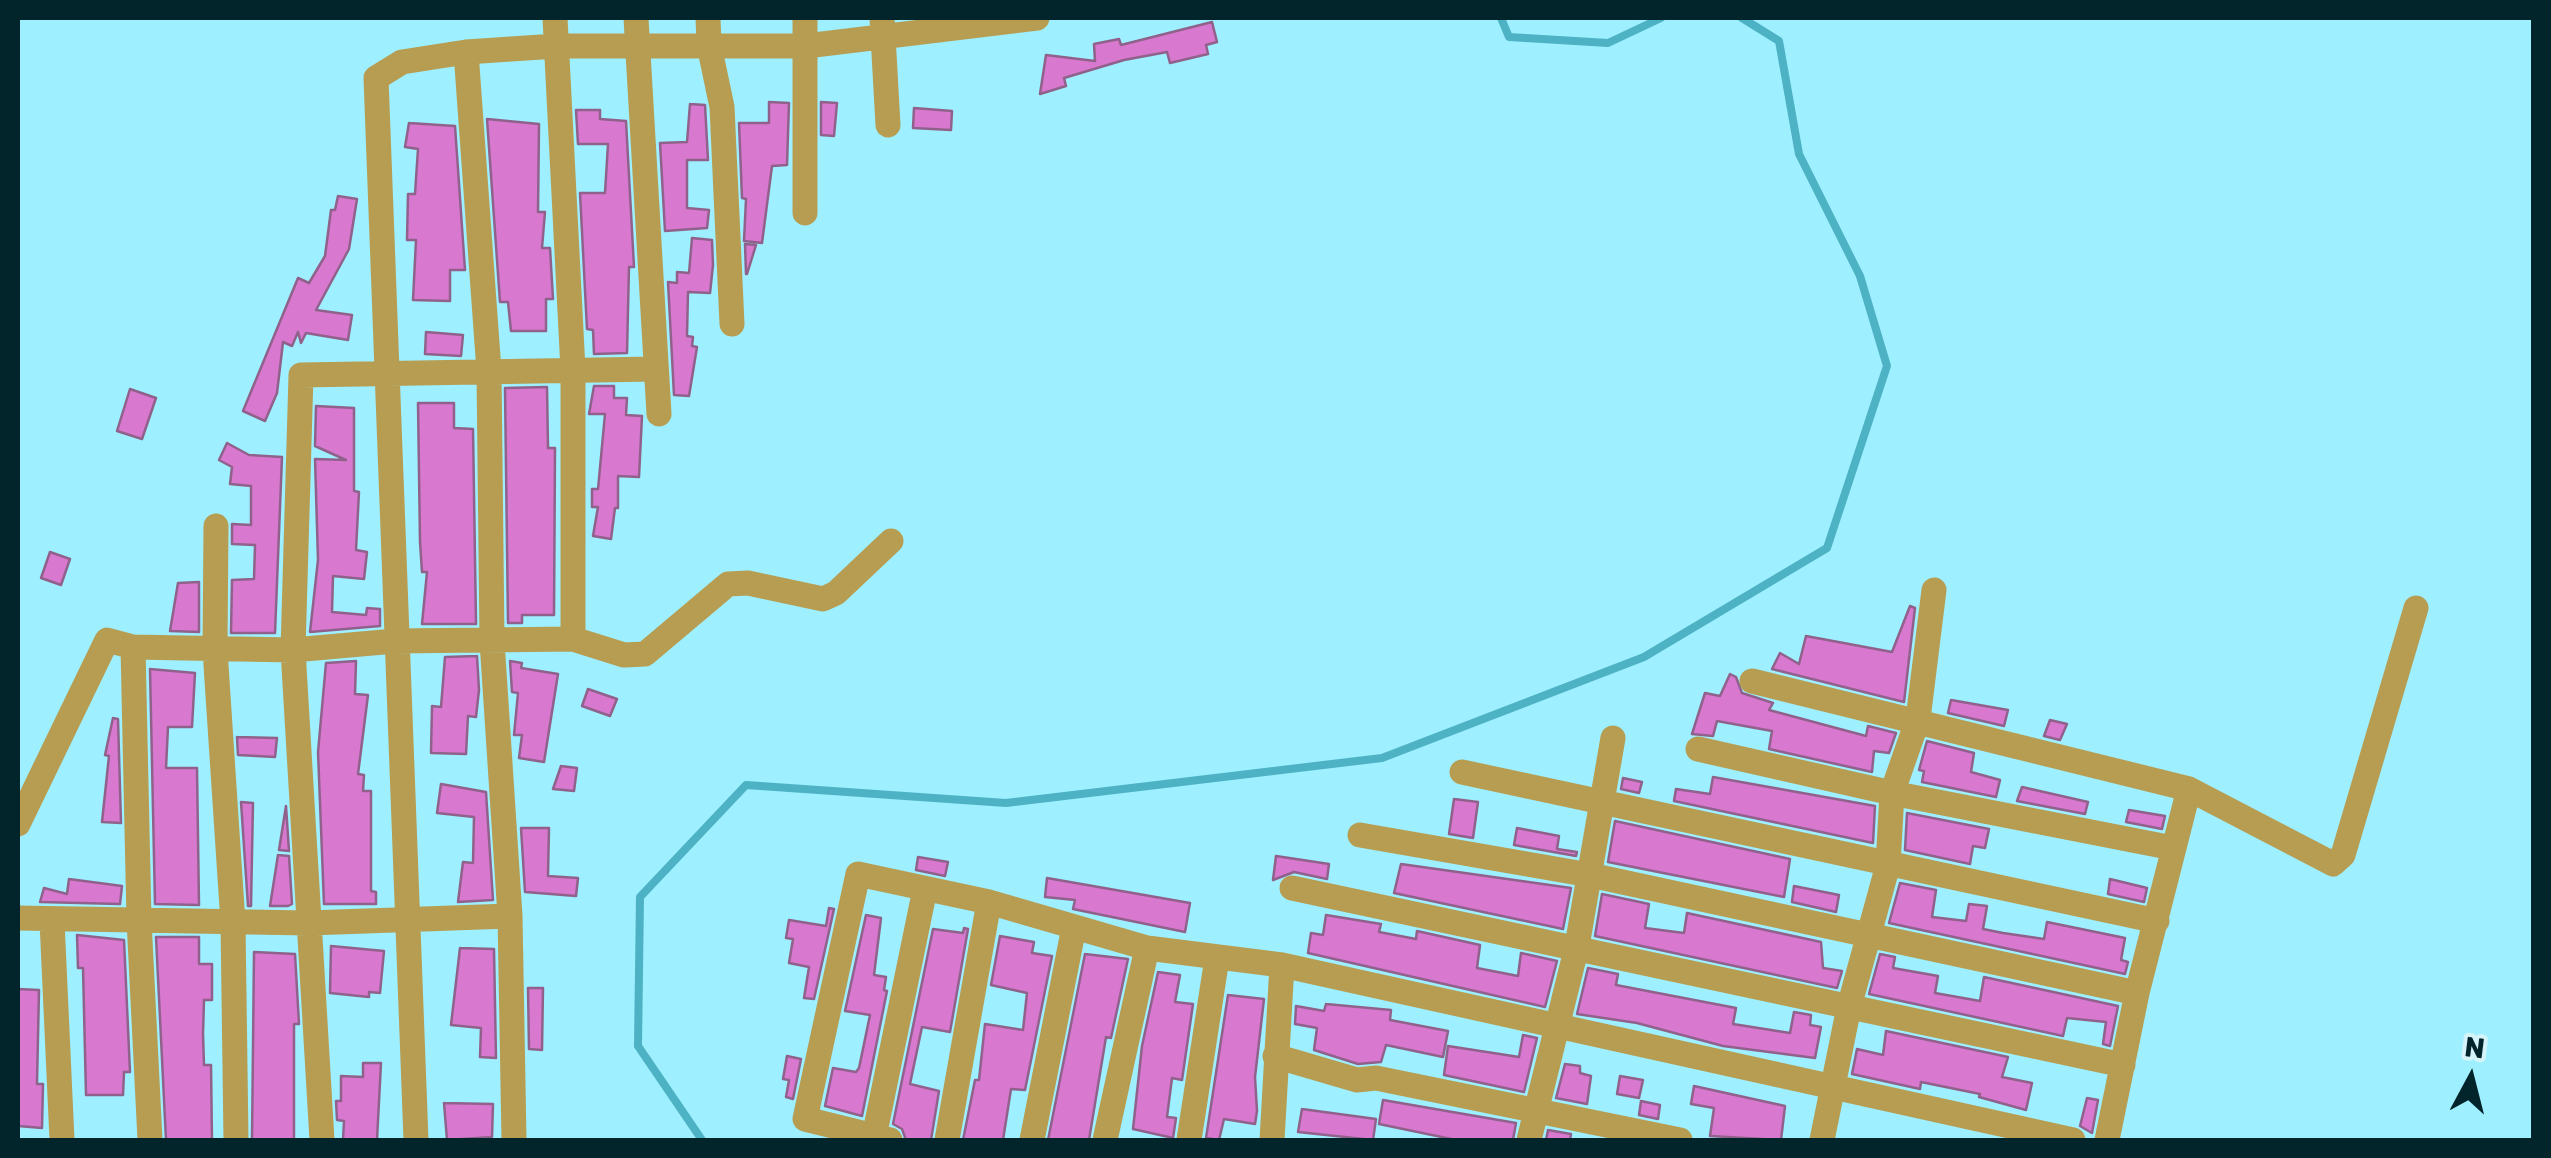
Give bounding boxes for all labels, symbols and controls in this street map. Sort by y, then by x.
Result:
north arrow [2421,1028,2521,1128]
text: N [2463,1030,2487,1065]

